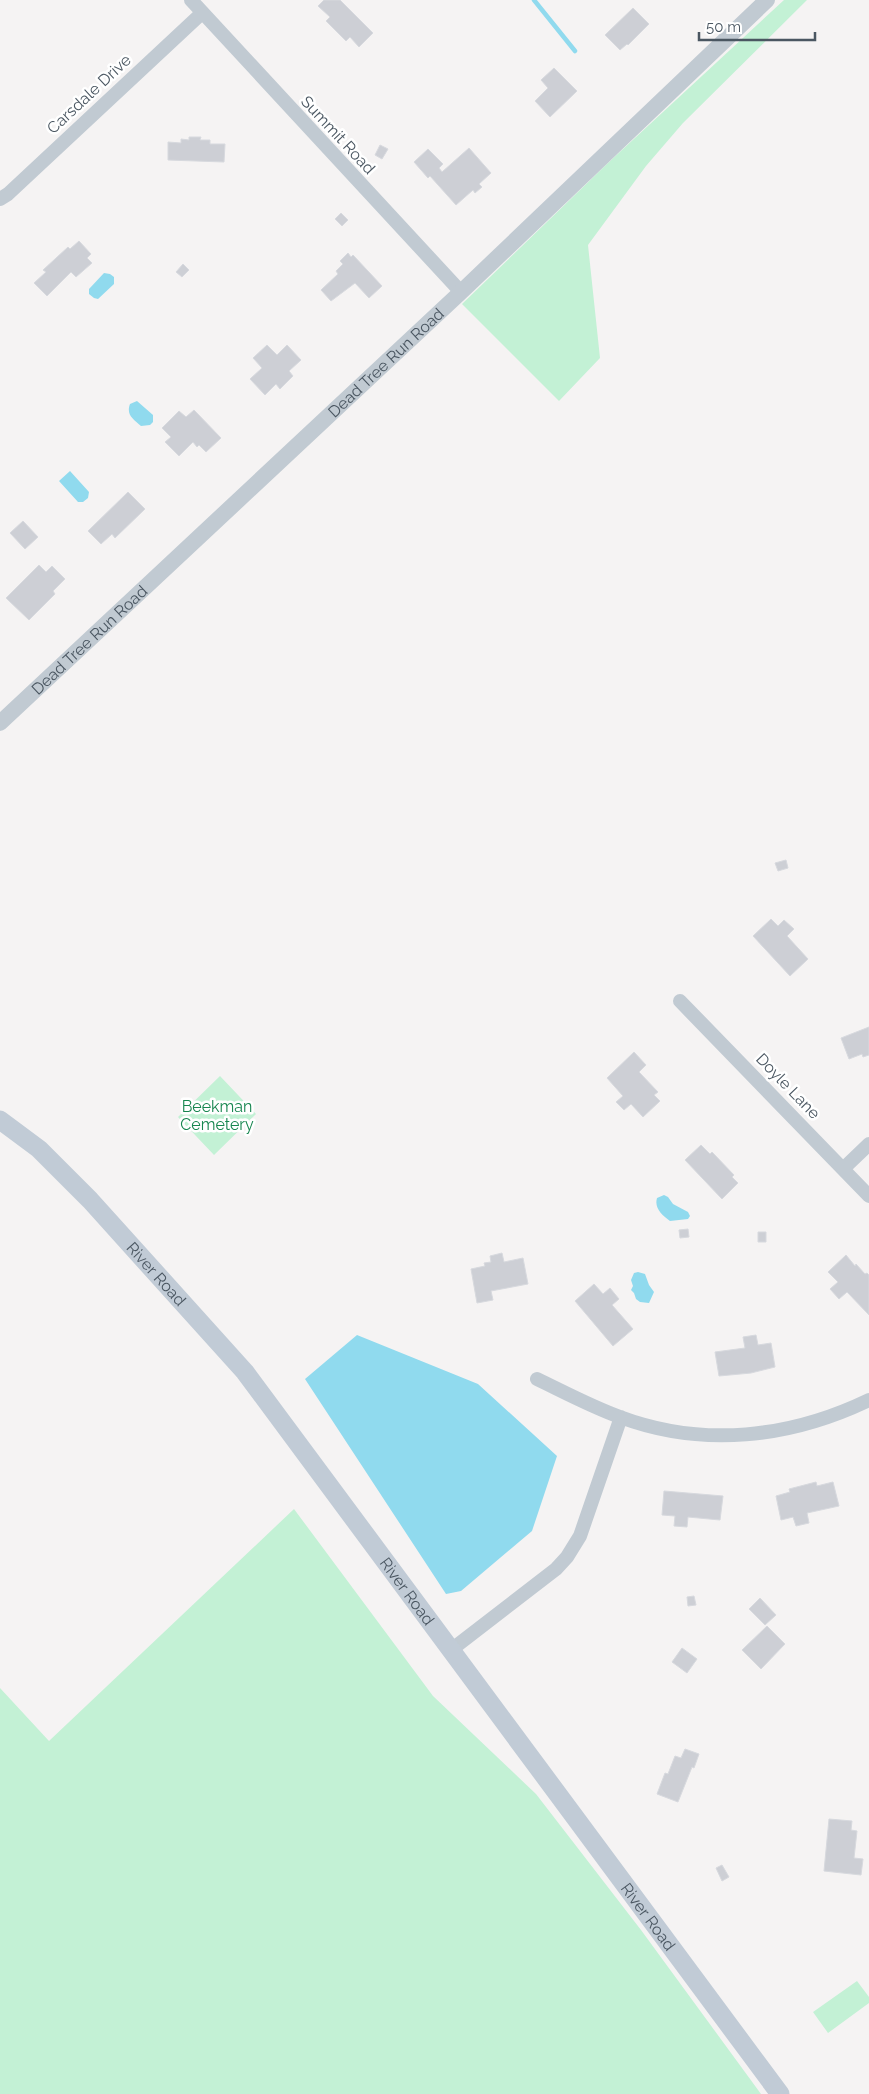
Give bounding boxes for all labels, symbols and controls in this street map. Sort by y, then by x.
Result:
scale bar [699,10,815,42]
text: 50 m [706,18,741,36]
street label: Carsdale Drive [43,50,135,138]
street label: Summit Road [297,92,379,178]
street label: Dead Tree Run Road [324,304,448,421]
street label: Dead Tree Run Road [27,581,151,698]
street label: Doyle Lane [752,1049,824,1123]
park label: Beekman Cemetery [180,1097,254,1134]
street label: River Road [123,1238,190,1310]
street label: River Road [376,1554,439,1629]
street label: River Road [617,1879,680,1954]

